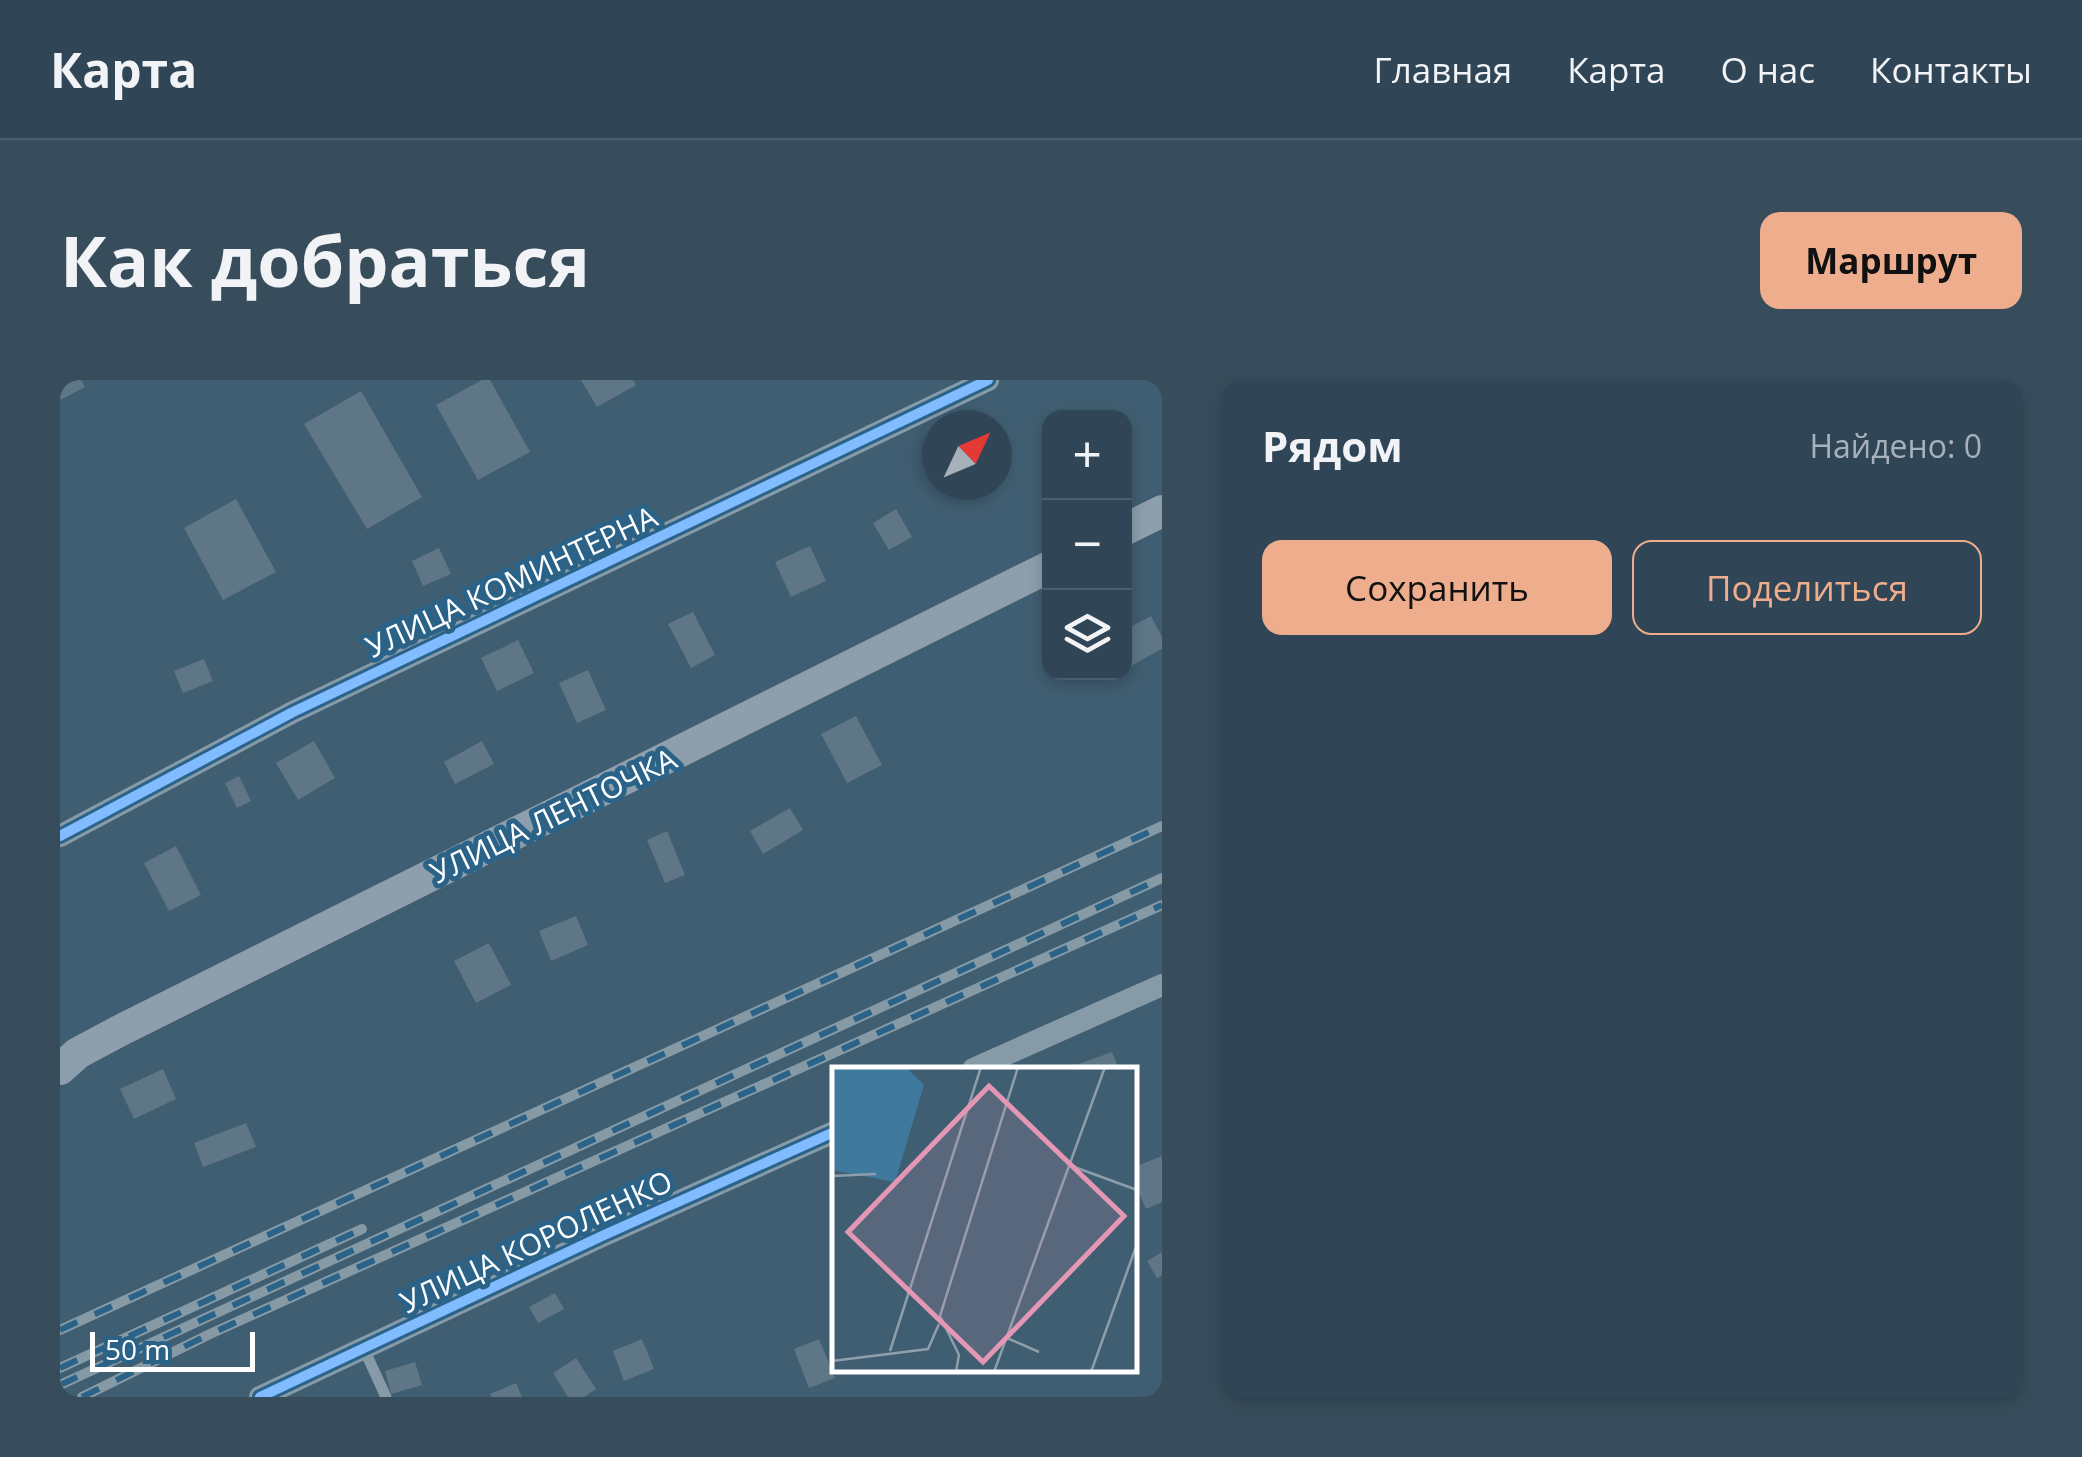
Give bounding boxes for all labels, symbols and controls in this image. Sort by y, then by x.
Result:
text: Карта [50,37,197,102]
text: Главная [1373,46,1512,93]
text: Карта [1567,46,1665,93]
text: О нас [1720,46,1815,93]
text: Контакты [1870,46,2032,93]
text: Как добраться [60,212,590,308]
button: Маршрут [1760,212,2022,309]
north arrow [922,410,1012,500]
map controls [1042,410,1132,680]
button: + [1042,410,1132,500]
text: Рядом [1262,417,1403,474]
text: Найдено: 0 [1809,424,1982,467]
street label: УЛИЦА КОМИНТЕРНА [359,495,663,667]
button: − [1042,500,1132,590]
button: Сохранить [1262,540,1612,635]
button: Поделиться [1632,540,1982,635]
button: layers [1042,590,1132,680]
street label: УЛИЦА ЛЕНТОЧКА [423,738,683,892]
inset map [832,1067,1137,1372]
street label: УЛИЦА КОРОЛЕНКО [393,1160,679,1322]
scale bar [90,1327,255,1371]
text: 50 m [105,1330,170,1368]

